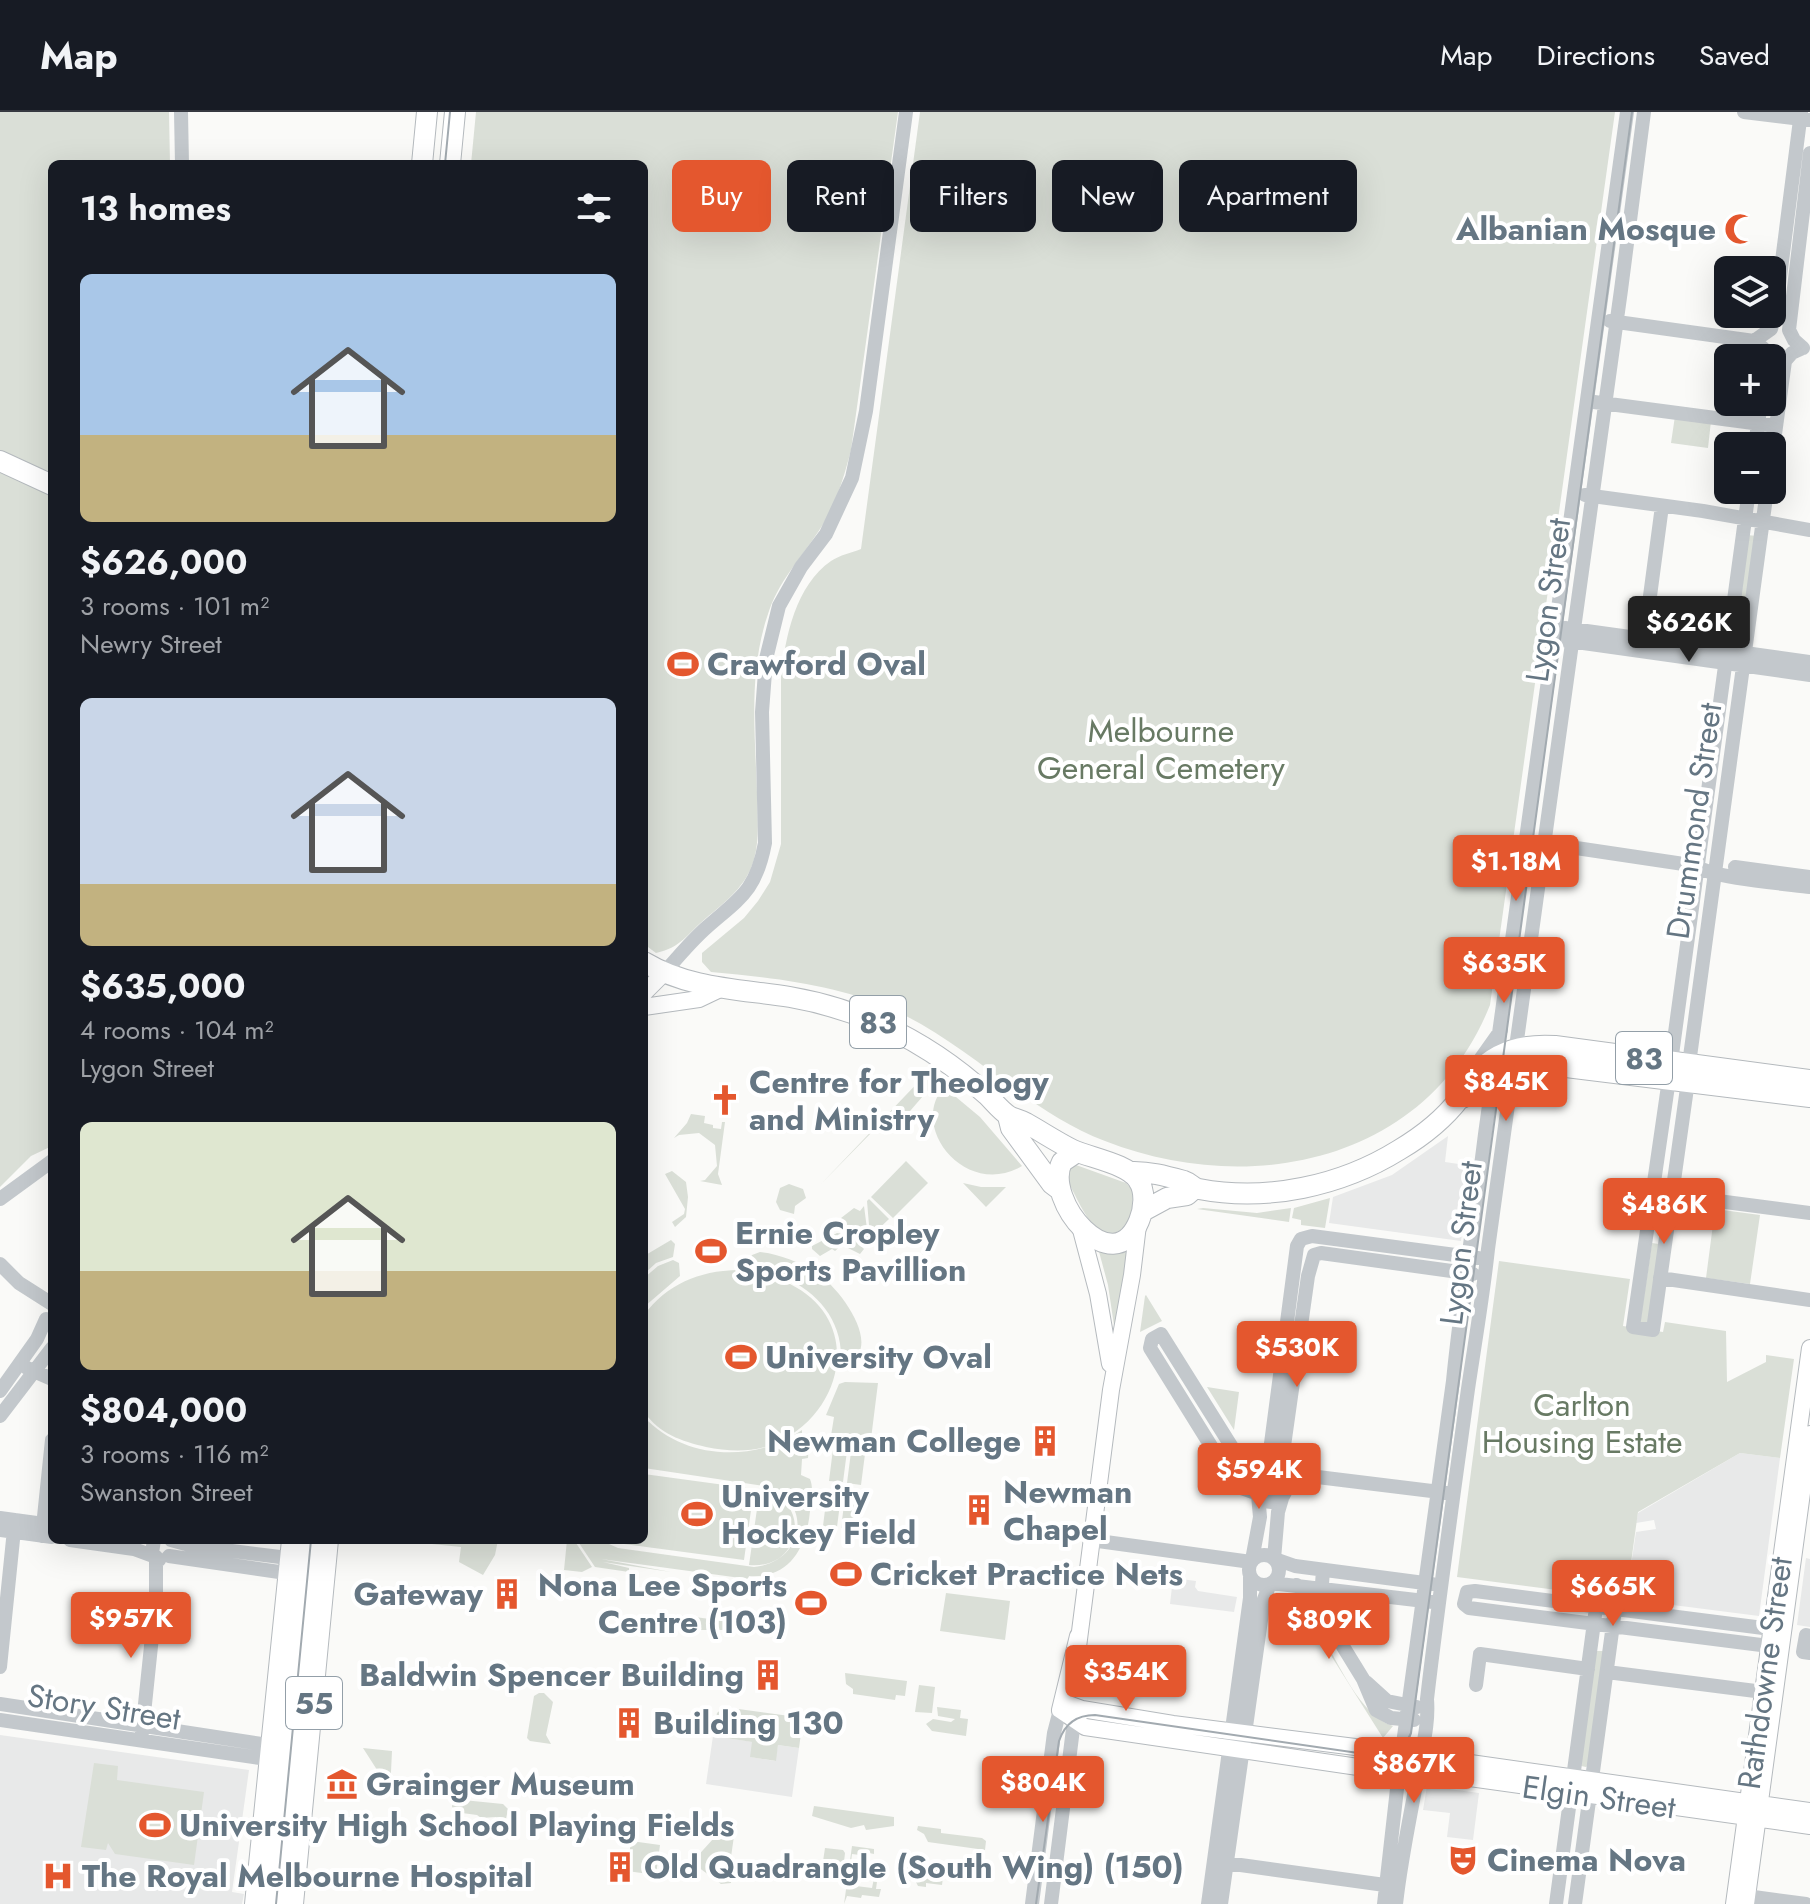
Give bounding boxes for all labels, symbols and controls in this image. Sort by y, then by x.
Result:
text: Map [40,28,118,83]
text: Map [1440,35,1492,76]
text: Directions [1536,35,1655,76]
text: Saved [1699,35,1770,76]
chip: Buy [672,160,771,232]
chip: Rent [787,160,894,232]
chip: Filters [910,160,1036,232]
chip: New [1052,160,1163,232]
chip: Apartment [1179,160,1357,232]
text: 13 homes [80,184,231,233]
icon: filters [572,186,616,230]
place label: Albanian Mosque [1455,206,1716,252]
mosque icon: Albanian Mosque [1723,212,1757,246]
map controls [1714,256,1786,504]
button: layers [1714,256,1786,328]
icon: home [276,326,420,470]
button: + [1714,344,1786,416]
button: − [1714,432,1786,504]
street label: Lygon Street [1514,515,1582,685]
text: $626,000 [80,538,247,587]
text: 3 rooms · 101 m² [80,587,269,625]
pin: $626K [1633,596,1745,664]
text: $626K [1646,603,1732,641]
text: Newry Street [80,625,222,663]
place label: Crawford Oval [707,641,926,687]
sports icon: Crawford Oval [666,647,700,681]
street label: Drummond Street [1655,700,1733,942]
park label: Melbourne General Cemetery [1037,708,1286,791]
icon: home [276,750,420,894]
pin: $1.18M [1451,835,1581,903]
text: $1.18M [1471,842,1561,880]
pin: $635K [1448,937,1560,1005]
text: $635K [1462,944,1546,982]
text: $635,000 [80,962,245,1011]
road number: 83 [850,996,906,1048]
text: 4 rooms · 104 m² [80,1011,274,1049]
road number: 83 [1616,1032,1672,1084]
text: Lygon Street [80,1049,214,1087]
pin: $845K [1450,1055,1562,1123]
place label: Centre for Theology and Ministry [749,1059,1049,1142]
text: $845K [1463,1062,1549,1100]
church icon: Centre for Theology and Ministry [708,1083,742,1117]
street label: Lygon Street [1428,1158,1494,1328]
icon: home [276,1174,420,1318]
pin: $486K [1608,1178,1720,1246]
text: $486K [1621,1185,1707,1223]
place label: Ernie Cropley Sports Pavillion [735,1210,966,1293]
sports icon: Ernie Cropley Sports Pavillion [694,1234,728,1268]
pin: $530K [1241,1321,1353,1389]
text: $530K [1255,1328,1339,1366]
place label: University Oval [765,1334,992,1380]
sports icon: University Oval [724,1340,758,1374]
park label: Carlton Housing Estate [1482,1382,1682,1465]
text: $804,000 [80,1386,247,1435]
place label: Newman College [767,1418,1021,1464]
building icon: Newman College [1028,1424,1062,1458]
text: 3 rooms · 116 m² [80,1435,269,1473]
pin: $594K [1203,1443,1315,1511]
text: $594K [1216,1450,1302,1488]
place label: Newman Chapel [1003,1469,1133,1552]
text: Swanston Street [80,1473,252,1511]
place label: University Hockey Field [721,1473,916,1556]
building icon: Newman Chapel [962,1493,996,1527]
sports icon: University Hockey Field [680,1497,714,1531]
place label: Cricket Practice Nets [870,1551,1183,1597]
street label: Rathdowne Street [1726,1554,1804,1792]
sports icon: Cricket Practice Nets [829,1557,863,1591]
pin: $665K [1557,1560,1669,1628]
place label: Nona Lee Sports Centre (103) [538,1562,787,1645]
text: $665K [1570,1567,1656,1605]
place label: Gateway [354,1571,483,1617]
building icon: Gateway [490,1577,524,1611]
sports icon: Nona Lee Sports Centre (103) [794,1586,828,1620]
pin: $957K [75,1592,187,1660]
pin: $809K [1273,1593,1385,1661]
text: $957K [89,1599,173,1637]
text: $809K [1286,1600,1372,1638]
pin: $354K [1070,1645,1182,1713]
place label: Baldwin Spencer Building [359,1652,744,1698]
text: $354K [1083,1652,1169,1690]
building icon: Baldwin Spencer Building [751,1658,785,1692]
street label: Story Street [24,1672,184,1742]
road number: 55 [286,1677,342,1729]
place label: Building 130 [653,1700,844,1746]
building icon: Building 130 [612,1706,646,1740]
pin: $867K [1358,1737,1470,1805]
text: $867K [1372,1744,1456,1782]
pin: $804K [987,1756,1099,1824]
place label: Grainger Museum [366,1761,635,1807]
text: $804K [1000,1763,1086,1801]
street label: Elgin Street [1519,1763,1679,1831]
museum icon: Grainger Museum [325,1767,359,1801]
place label: University High School Playing Fields [179,1802,734,1848]
sports icon: University High School Playing Fields [138,1808,172,1842]
place label: Cinema Nova [1487,1837,1686,1883]
theatre icon: Cinema Nova [1446,1843,1480,1877]
place label: Old Quadrangle (South Wing) (150) [644,1844,1184,1890]
building icon: Old Quadrangle (South Wing) (150) [603,1850,637,1884]
place label: The Royal Melbourne Hospital [82,1853,533,1899]
hospital icon: The Royal Melbourne Hospital [41,1859,75,1893]

